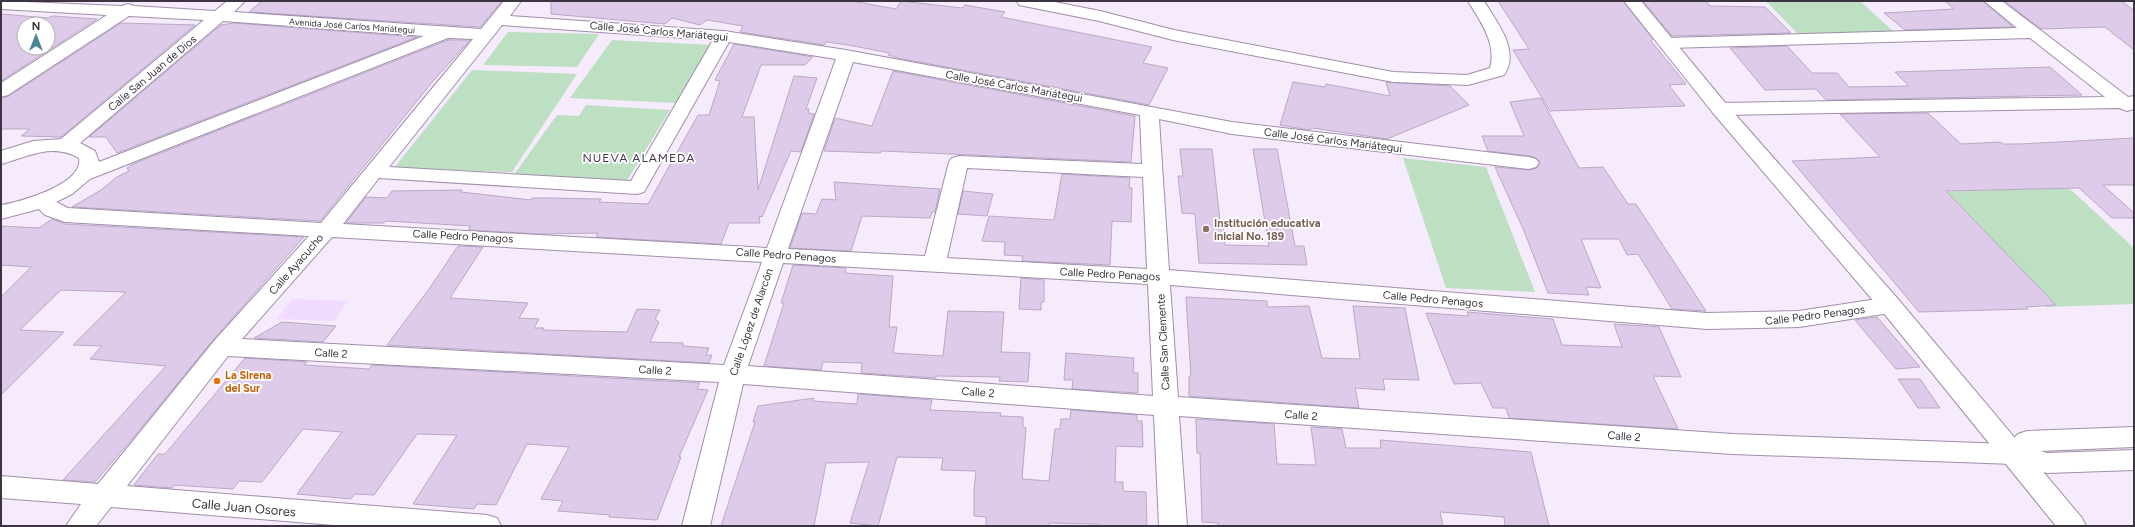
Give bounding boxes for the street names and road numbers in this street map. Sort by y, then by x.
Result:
street label: Avenida José Carlos Mariátegui [289,16,415,35]
street label: Calle José Carlos Mariátegui [589,19,729,44]
street label: Calle San Juan de Dios [105,33,199,114]
street label: Calle José Carlos Mariátegui [944,68,1083,105]
street label: Calle José Carlos Mariátegui [1263,126,1403,155]
street label: Calle Pedro Penagos [412,227,514,246]
street label: Calle Ayacucho [266,231,326,297]
street label: Calle Pedro Penagos [735,246,837,265]
street label: Calle Pedro Penagos [1059,265,1161,284]
street label: Calle López de Alarcón [727,267,776,378]
street label: Calle Pedro Penagos [1382,289,1484,310]
street label: Calle San Clemente [1154,294,1173,390]
street label: Calle Pedro Penagos [1764,303,1866,328]
street label: Calle 2 [314,346,348,361]
street label: Calle 2 [638,363,672,378]
street label: Calle 2 [961,385,995,400]
street label: Calle 2 [1284,408,1318,423]
street label: Calle 2 [1607,429,1641,444]
street label: Calle Juan Osores [191,495,297,520]

